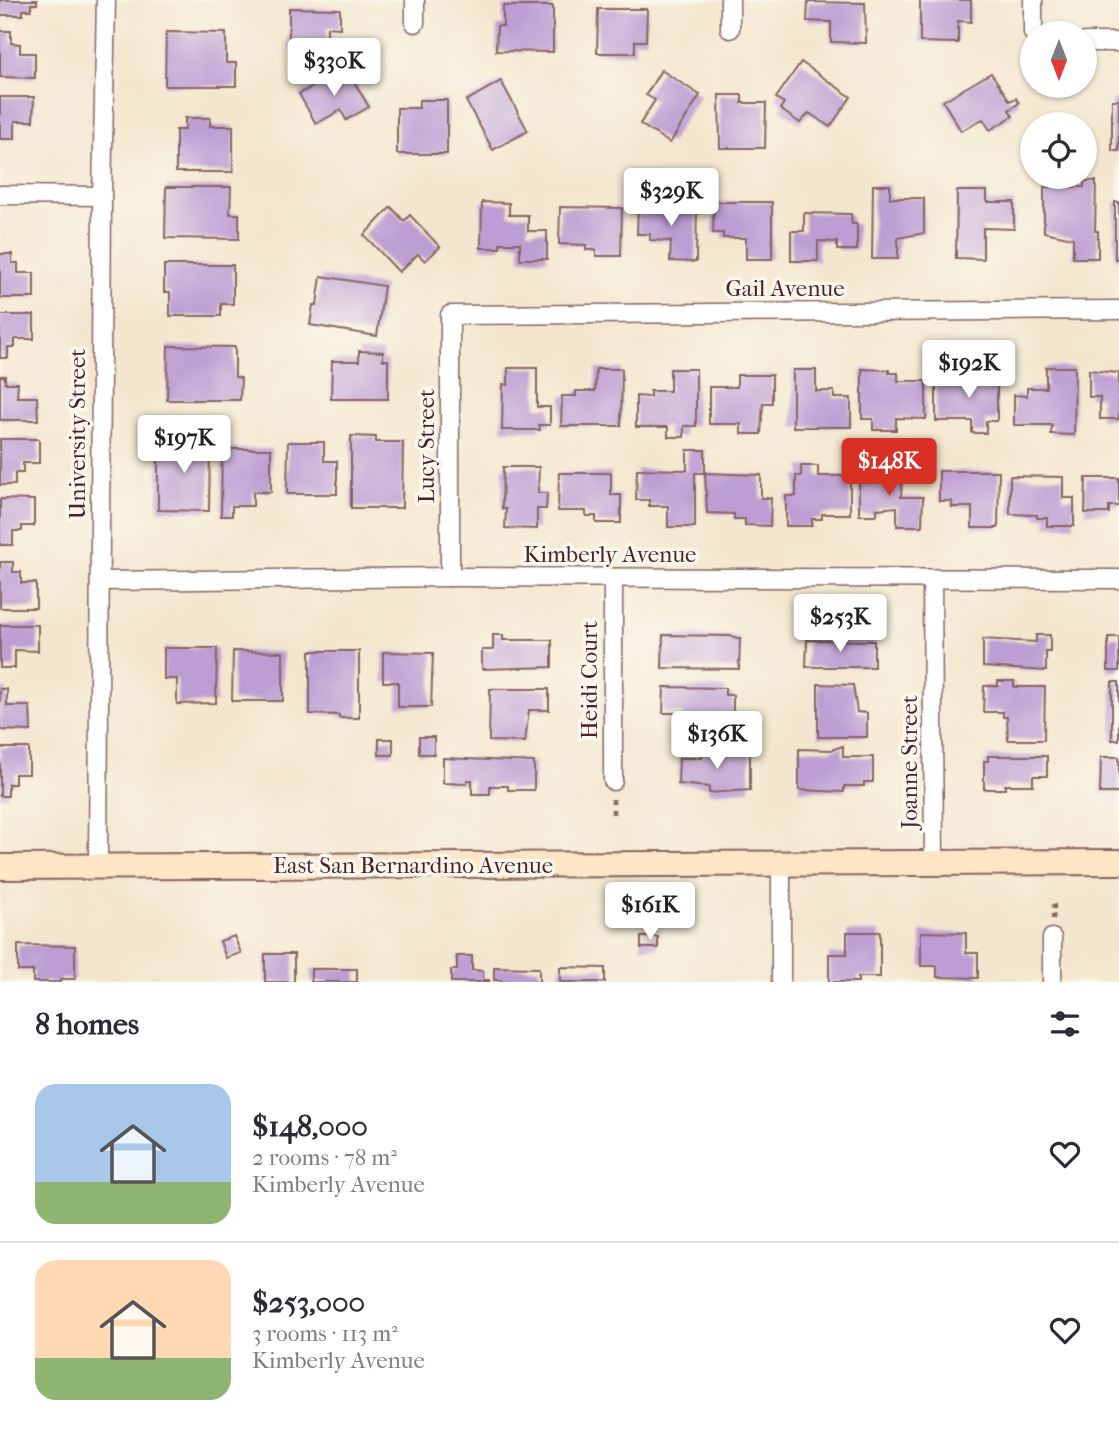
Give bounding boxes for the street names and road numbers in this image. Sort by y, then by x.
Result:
street label: Gail Avenue [725,275,845,302]
street label: University Street [64,348,91,520]
street label: Lucy Street [413,389,440,503]
street label: Kimberly Avenue [524,541,696,568]
street label: Heidi Court [576,621,603,739]
street label: Joanne Street [896,695,923,831]
street label: East San Bernardino Avenue [273,852,553,879]

